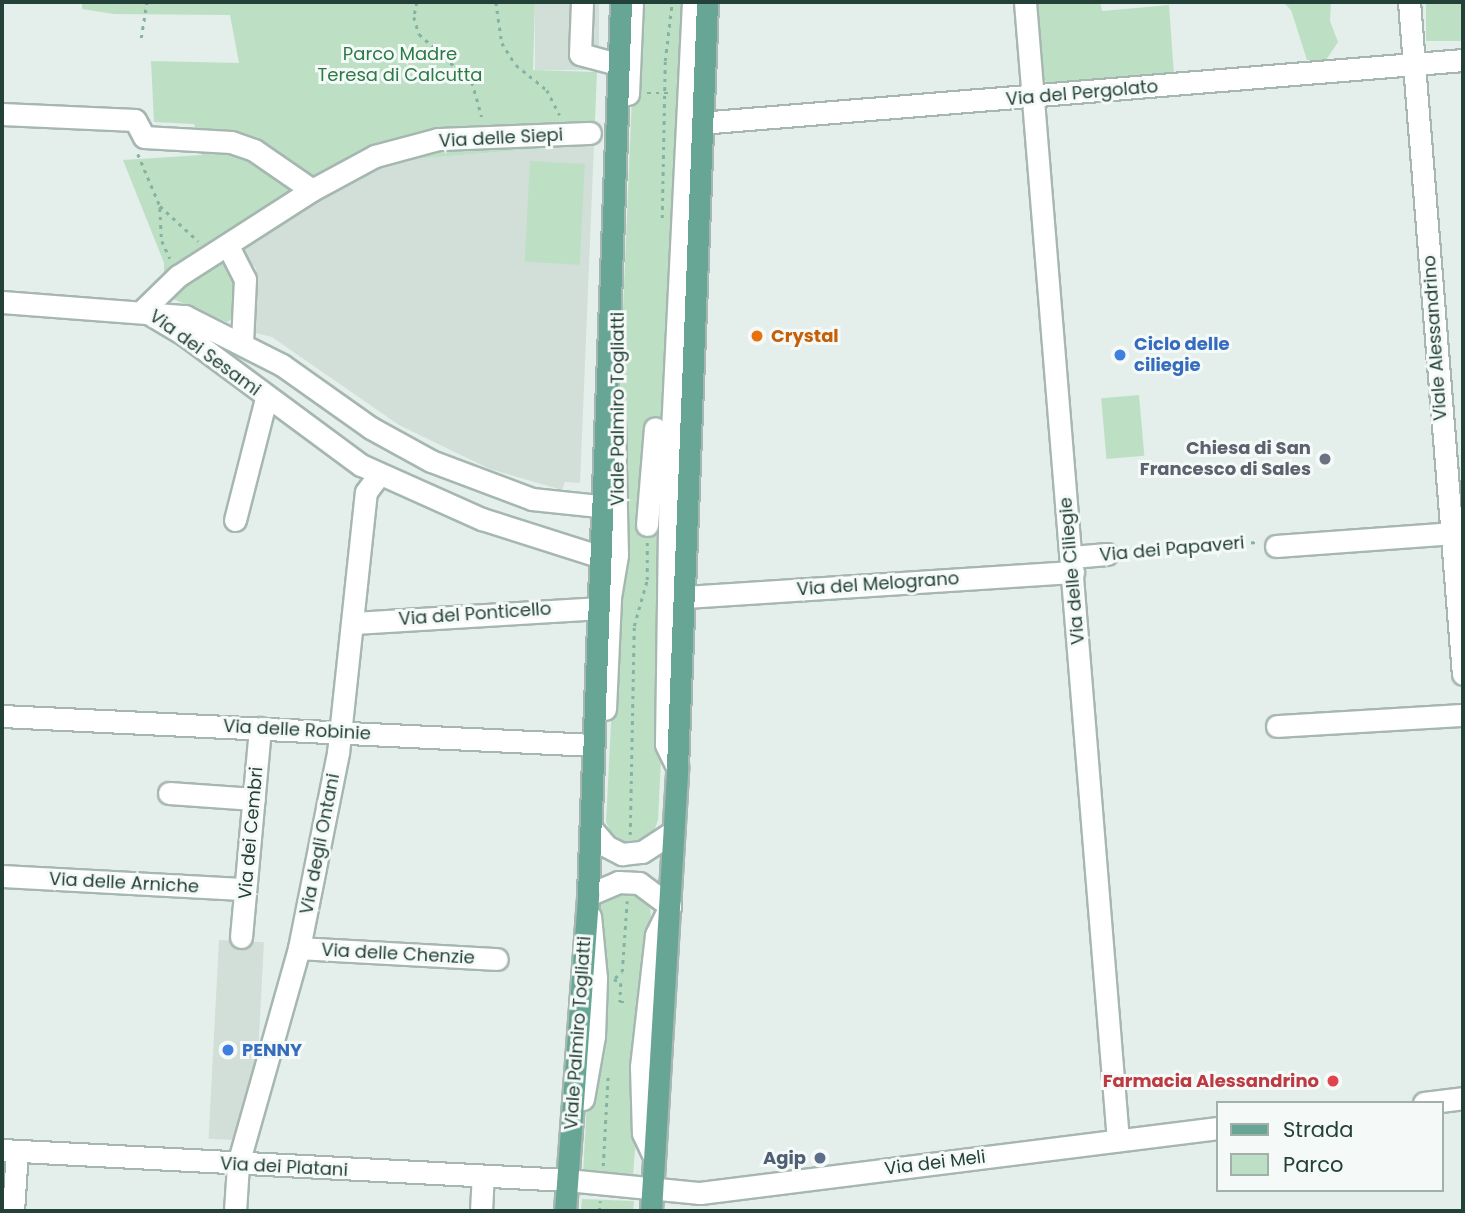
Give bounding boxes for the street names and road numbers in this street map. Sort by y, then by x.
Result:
street label: Via del Pergolato [1005,76,1159,110]
street label: Via delle Siepi [438,124,564,152]
street label: Viale Alessandrino [1418,255,1452,421]
street label: Via dei Sesami [145,305,265,401]
street label: Viale Palmiro Togliatti [607,312,629,506]
street label: Via delle Ciliegie [1055,496,1089,646]
street label: Via dei Papaveri [1099,532,1245,566]
street label: Via del Melograno [796,568,960,600]
street label: Via del Ponticello [398,598,552,630]
street label: Via delle Robinie [223,715,371,745]
street label: Via dei Cembri [234,766,268,900]
street label: Via degli Ontani [296,772,344,916]
street label: Via delle Arniche [48,868,200,898]
street label: Viale Palmiro Togliatti [560,935,596,1131]
street label: Via delle Chenzie [321,939,475,969]
street label: Via dei Meli [883,1146,987,1180]
street label: Via dei Platani [220,1153,348,1181]

